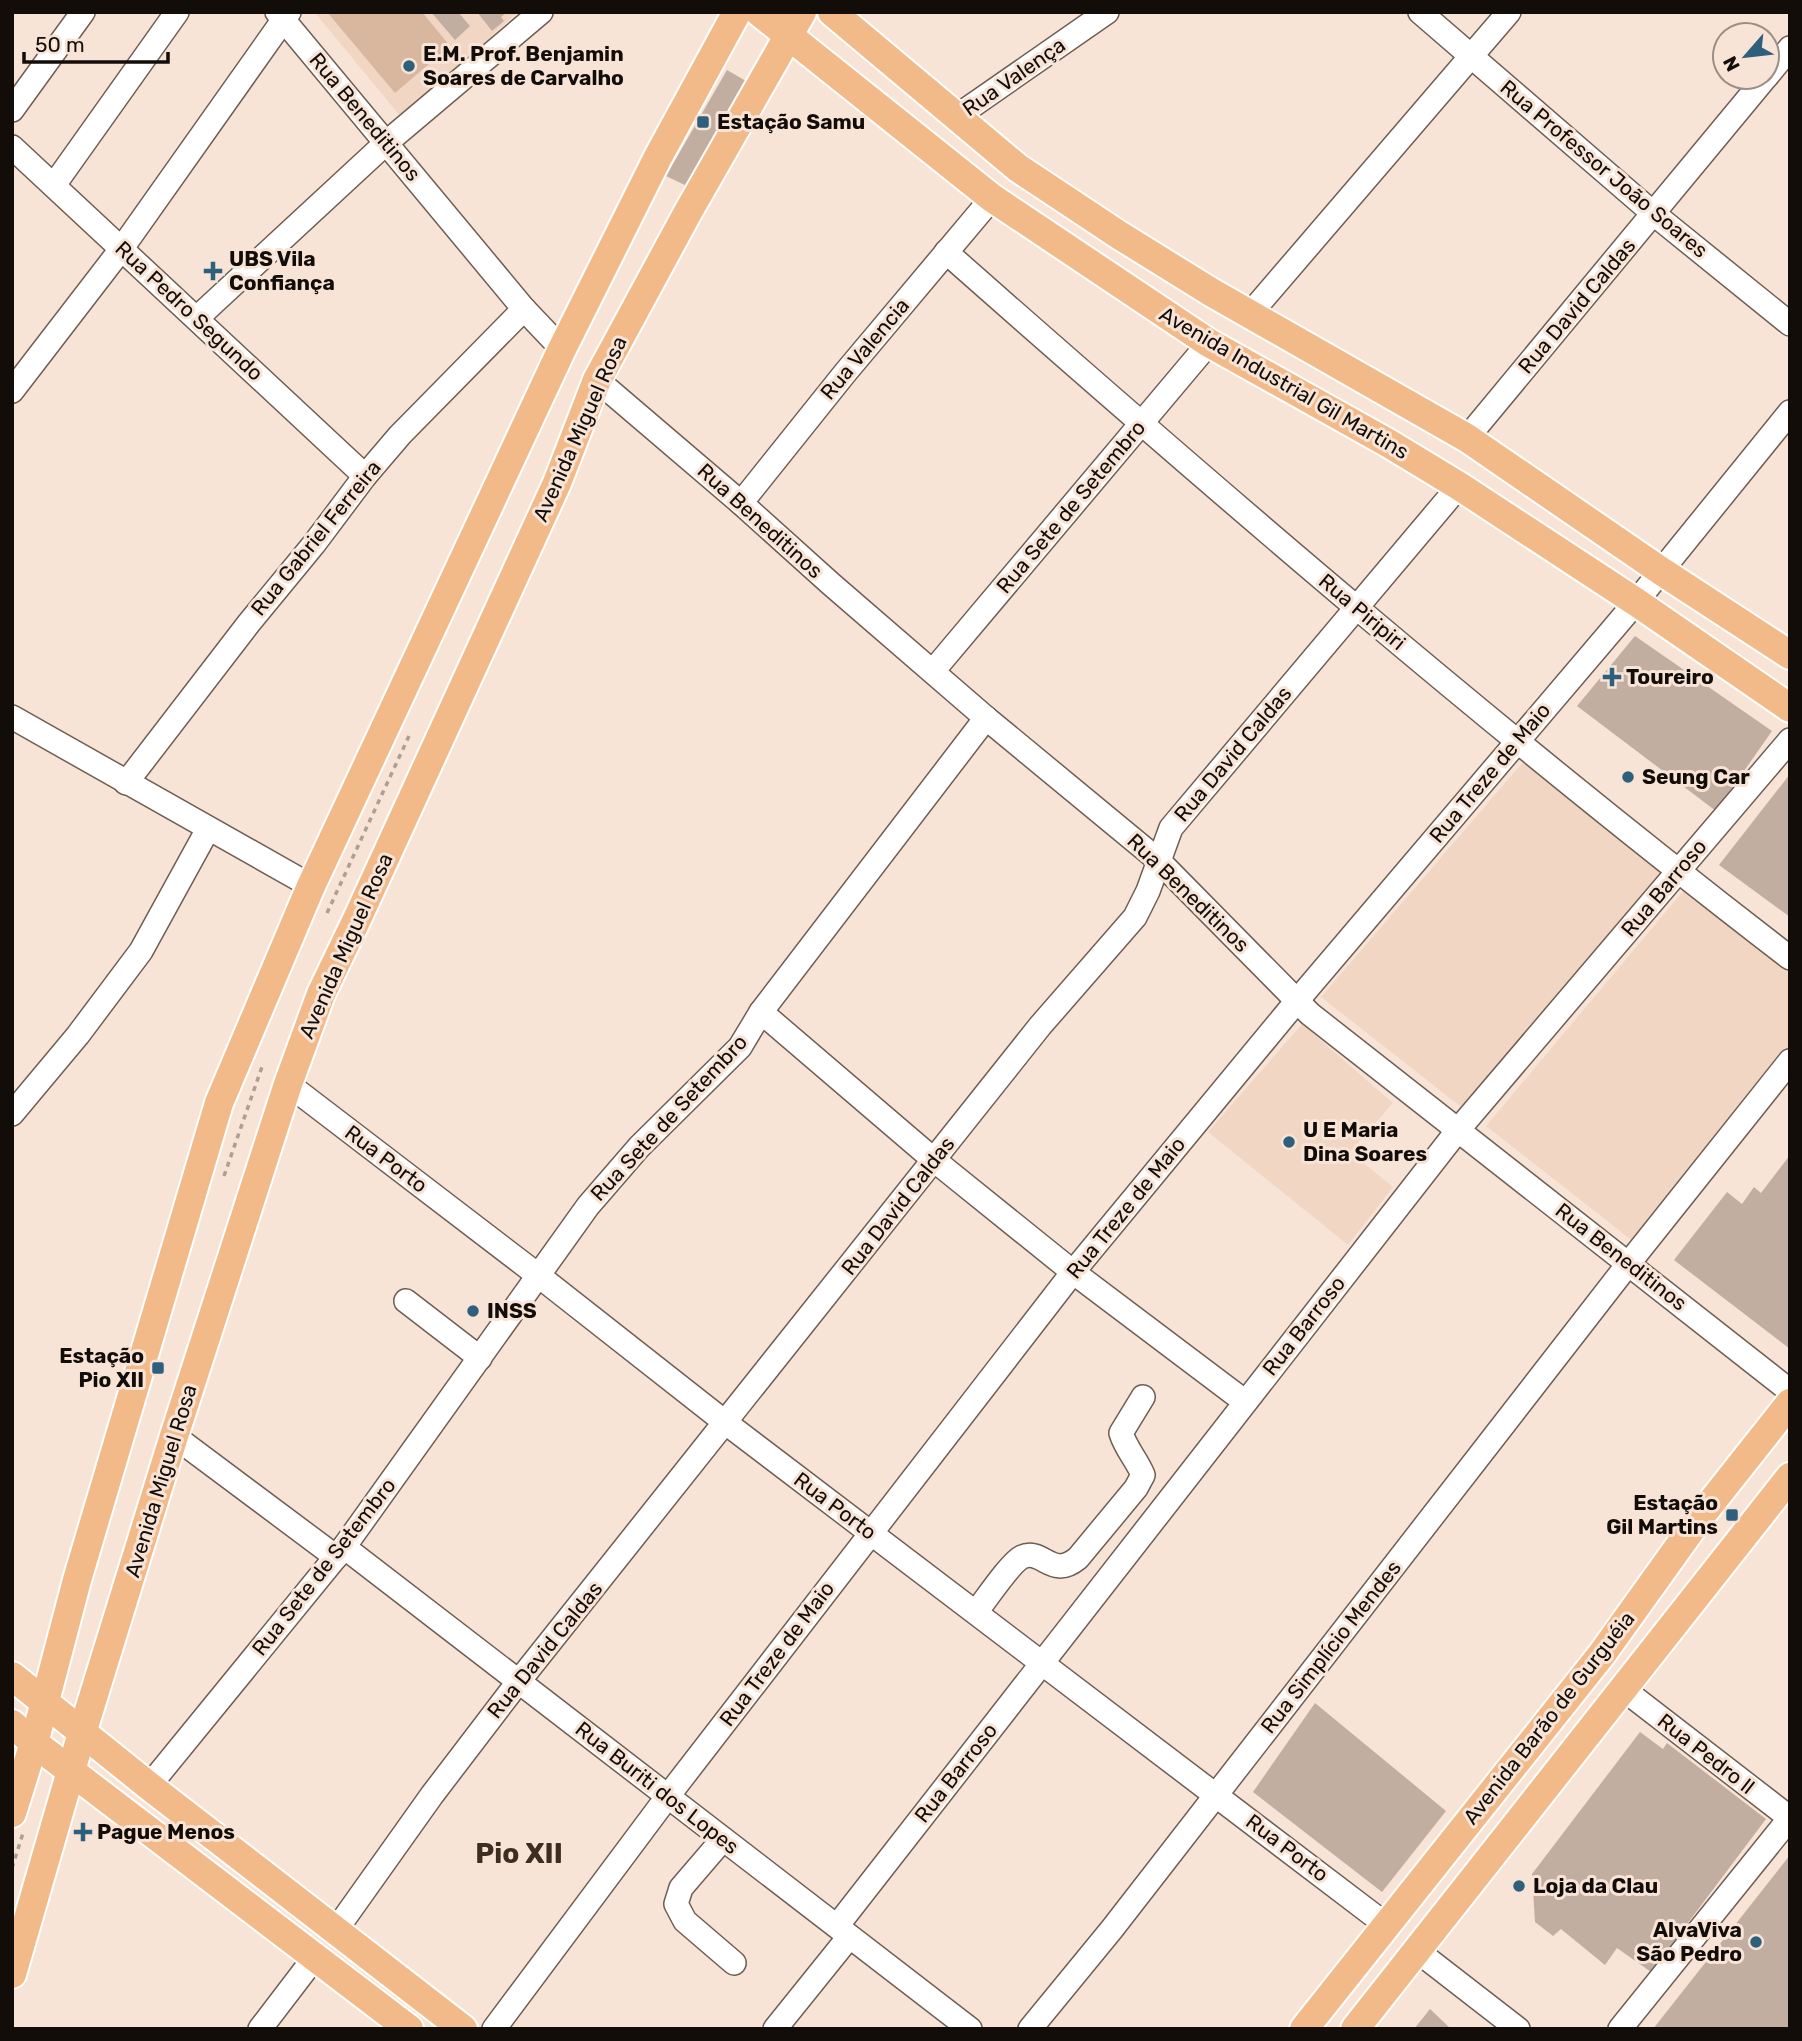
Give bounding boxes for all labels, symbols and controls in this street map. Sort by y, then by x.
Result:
scale bar [24,21,168,65]
north arrow [1711,21,1781,91]
text: 50 m [35,32,85,57]
street label: Rua Valença [958,32,1070,121]
place label: E.M. Prof. Benjamin Soares de Carvalho [423,41,624,90]
street label: Rua Beneditinos [304,47,426,186]
text: N [1718,52,1745,75]
marker: E.M. Prof. Benjamin Soares de Carvalho [401,58,417,74]
street label: Rua Professor João Soares [1495,74,1713,263]
place label: Estação Samu [717,109,865,134]
marker: Estação Samu [695,114,711,130]
street label: Rua David Caldas [1513,233,1640,378]
street label: Rua Pedro Segundo [110,236,268,386]
place label: UBS Vila Confiança [229,246,335,295]
marker: UBS Vila Confiança [203,261,223,281]
street label: Rua Valencia [815,293,914,404]
street label: Avenida Industrial Gil Martins [1155,301,1413,464]
street label: Avenida Miguel Rosa [527,332,632,525]
street label: Rua Sete de Setembro [991,415,1150,598]
street label: Rua Gabriel Ferreira [245,455,386,620]
street label: Rua Beneditinos [693,458,828,583]
street label: Rua Piripiri [1314,568,1411,655]
place label: Toureiro [1626,664,1714,689]
marker: Toureiro [1604,669,1620,685]
street label: Rua David Caldas [1169,681,1296,826]
street label: Rua Treze de Maio [1424,698,1555,848]
place label: Seung Car [1642,764,1750,789]
marker: Seung Car [1620,769,1636,785]
street label: Rua Beneditinos [1122,828,1254,957]
street label: Rua Barroso [1616,834,1712,941]
street label: Avenida Miguel Rosa [293,849,398,1042]
street label: Rua Sete de Setembro [585,1029,752,1206]
place label: U E Maria Dina Soares [1303,1117,1427,1166]
street label: Rua Porto [340,1119,432,1198]
street label: Rua David Caldas [836,1131,959,1280]
street label: Rua Treze de Maio [1061,1132,1190,1283]
marker: U E Maria Dina Soares [1281,1134,1297,1150]
street label: Rua Beneditinos [1551,1198,1692,1316]
street label: Rua Barroso [1257,1271,1350,1380]
place label: INSS [487,1298,537,1323]
marker: INSS [465,1303,481,1319]
place label: Estação Pio XII [59,1343,144,1392]
marker: Estação Pio XII [150,1360,166,1376]
street label: Avenida Miguel Rosa [119,1381,202,1580]
street label: Rua Porto [789,1466,881,1545]
street label: Rua Sete de Setembro [247,1473,401,1660]
place label: Estação Gil Martins [1606,1490,1718,1539]
marker: Estação Gil Martins [1724,1507,1740,1523]
street label: Rua Simplício Mendes [1255,1555,1406,1738]
street label: Rua David Caldas [482,1576,607,1723]
street label: Rua Treze de Maio [714,1576,839,1731]
street label: Avenida Barão de Gurguéia [1458,1606,1640,1829]
street label: Rua Pedro ll [1653,1708,1760,1799]
street label: Rua Buriti dos Lopes [571,1716,744,1859]
street label: Rua Barroso [909,1718,1002,1827]
street label: Rua Porto [1241,1808,1333,1887]
place label: Pague Menos [97,1819,235,1844]
marker: Pague Menos [75,1824,91,1840]
district label: Pio XII [475,1837,563,1870]
place label: Loja da Clau [1533,1873,1658,1898]
marker: Loja da Clau [1511,1878,1527,1894]
place label: AlvaViva São Pedro [1636,1917,1742,1966]
marker: AlvaViva São Pedro [1748,1934,1764,1950]

